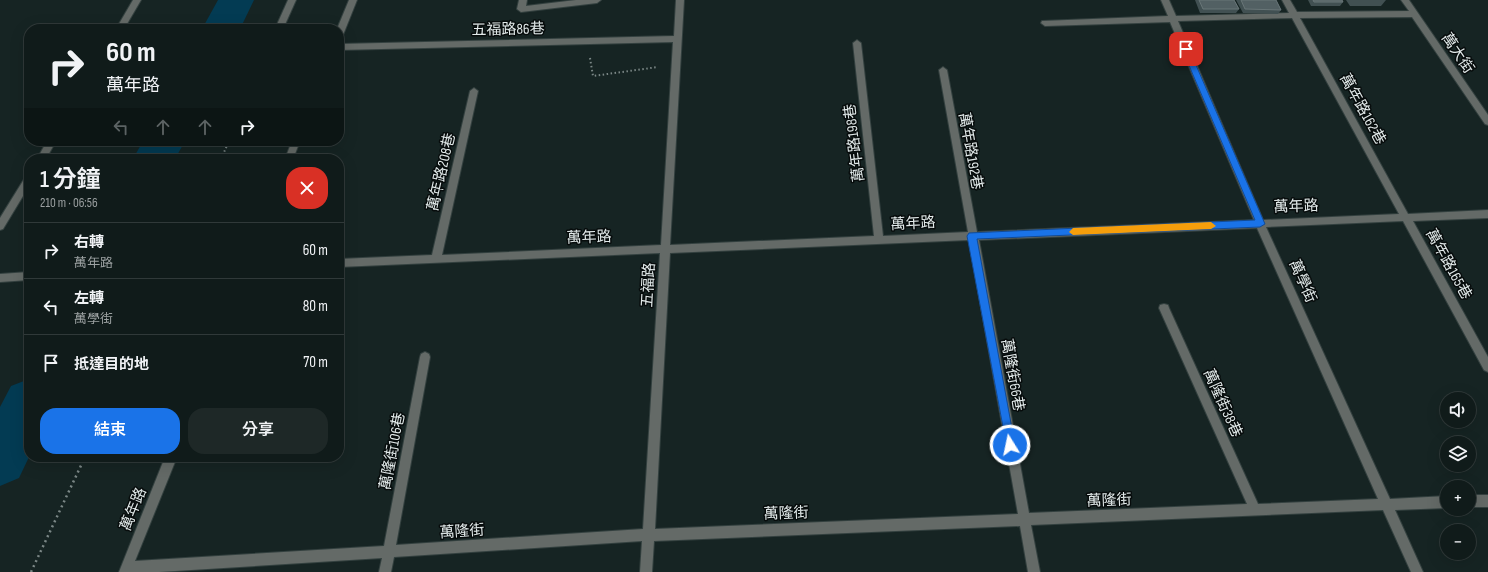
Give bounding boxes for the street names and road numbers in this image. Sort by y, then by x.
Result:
street label: 五福路86巷 [471,19,545,40]
street label: 萬大街 [1437,29,1478,77]
street label: 萬年路162巷 [1335,70,1390,148]
street label: 萬年路198巷 [840,103,869,183]
street label: 萬年路192巷 [954,111,987,191]
street label: 萬年路208巷 [423,131,460,213]
street label: 萬年路 [1273,196,1319,217]
street label: 萬年路 [890,213,936,234]
street label: 萬年路165巷 [1421,226,1476,303]
street label: 萬年路 [566,227,612,248]
street label: 萬學街 [1285,257,1320,306]
street label: 五福路 [638,262,659,308]
street label: 萬隆街66巷 [997,337,1028,413]
street label: 萬隆街38巷 [1199,366,1246,440]
street label: 萬隆街106巷 [376,411,409,491]
street label: 萬年路 [116,485,151,534]
street label: 萬隆街 [1086,490,1132,511]
street label: 萬隆街 [763,503,809,524]
street label: 萬隆街 [439,520,485,543]

